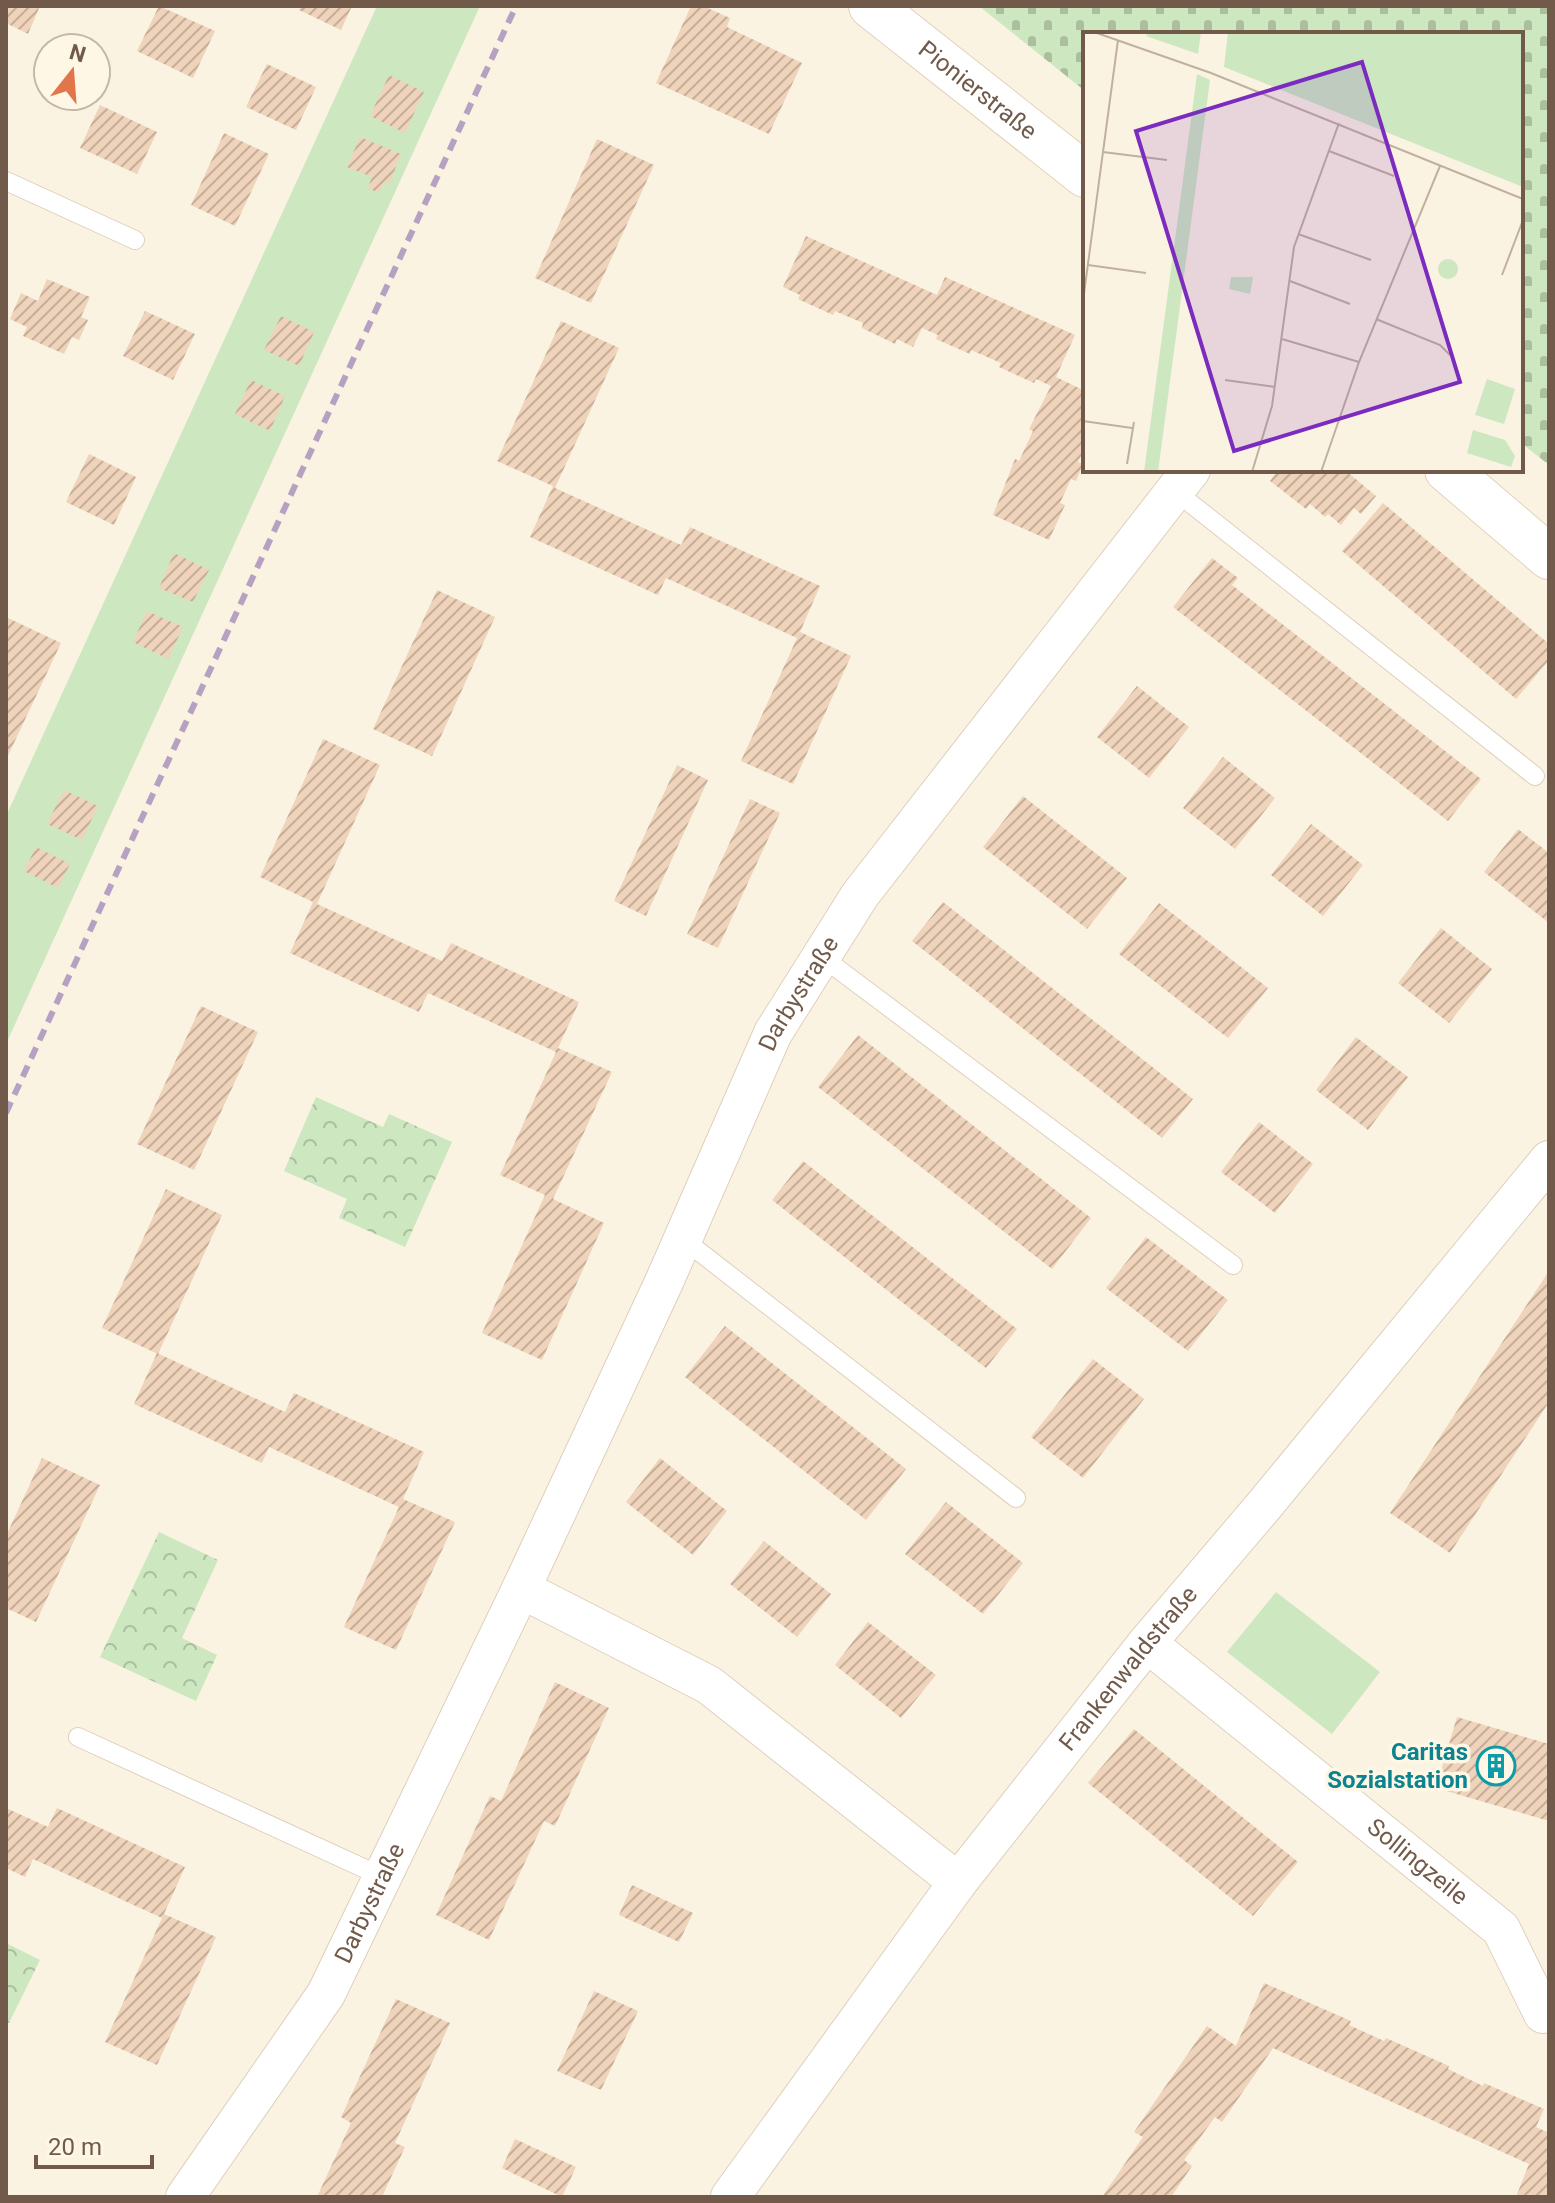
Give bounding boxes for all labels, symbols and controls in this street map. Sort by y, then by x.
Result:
north arrow [32,32,112,112]
inset map [1083,32,1523,472]
street label: Pionierstraße [913,35,1042,145]
text: N [67,39,89,68]
street label: Darbystraße [753,931,844,1055]
street label: Frankenwaldstraße [1053,1581,1203,1756]
place label: Caritas Sozialstation [1327,1738,1468,1794]
building icon: Caritas Sozialstation [1475,1745,1517,1787]
street label: Sollingzeile [1362,1813,1474,1911]
street label: Darbystraße [329,1839,410,1968]
scale bar [36,2119,152,2169]
text: 20 m [48,2133,102,2161]

